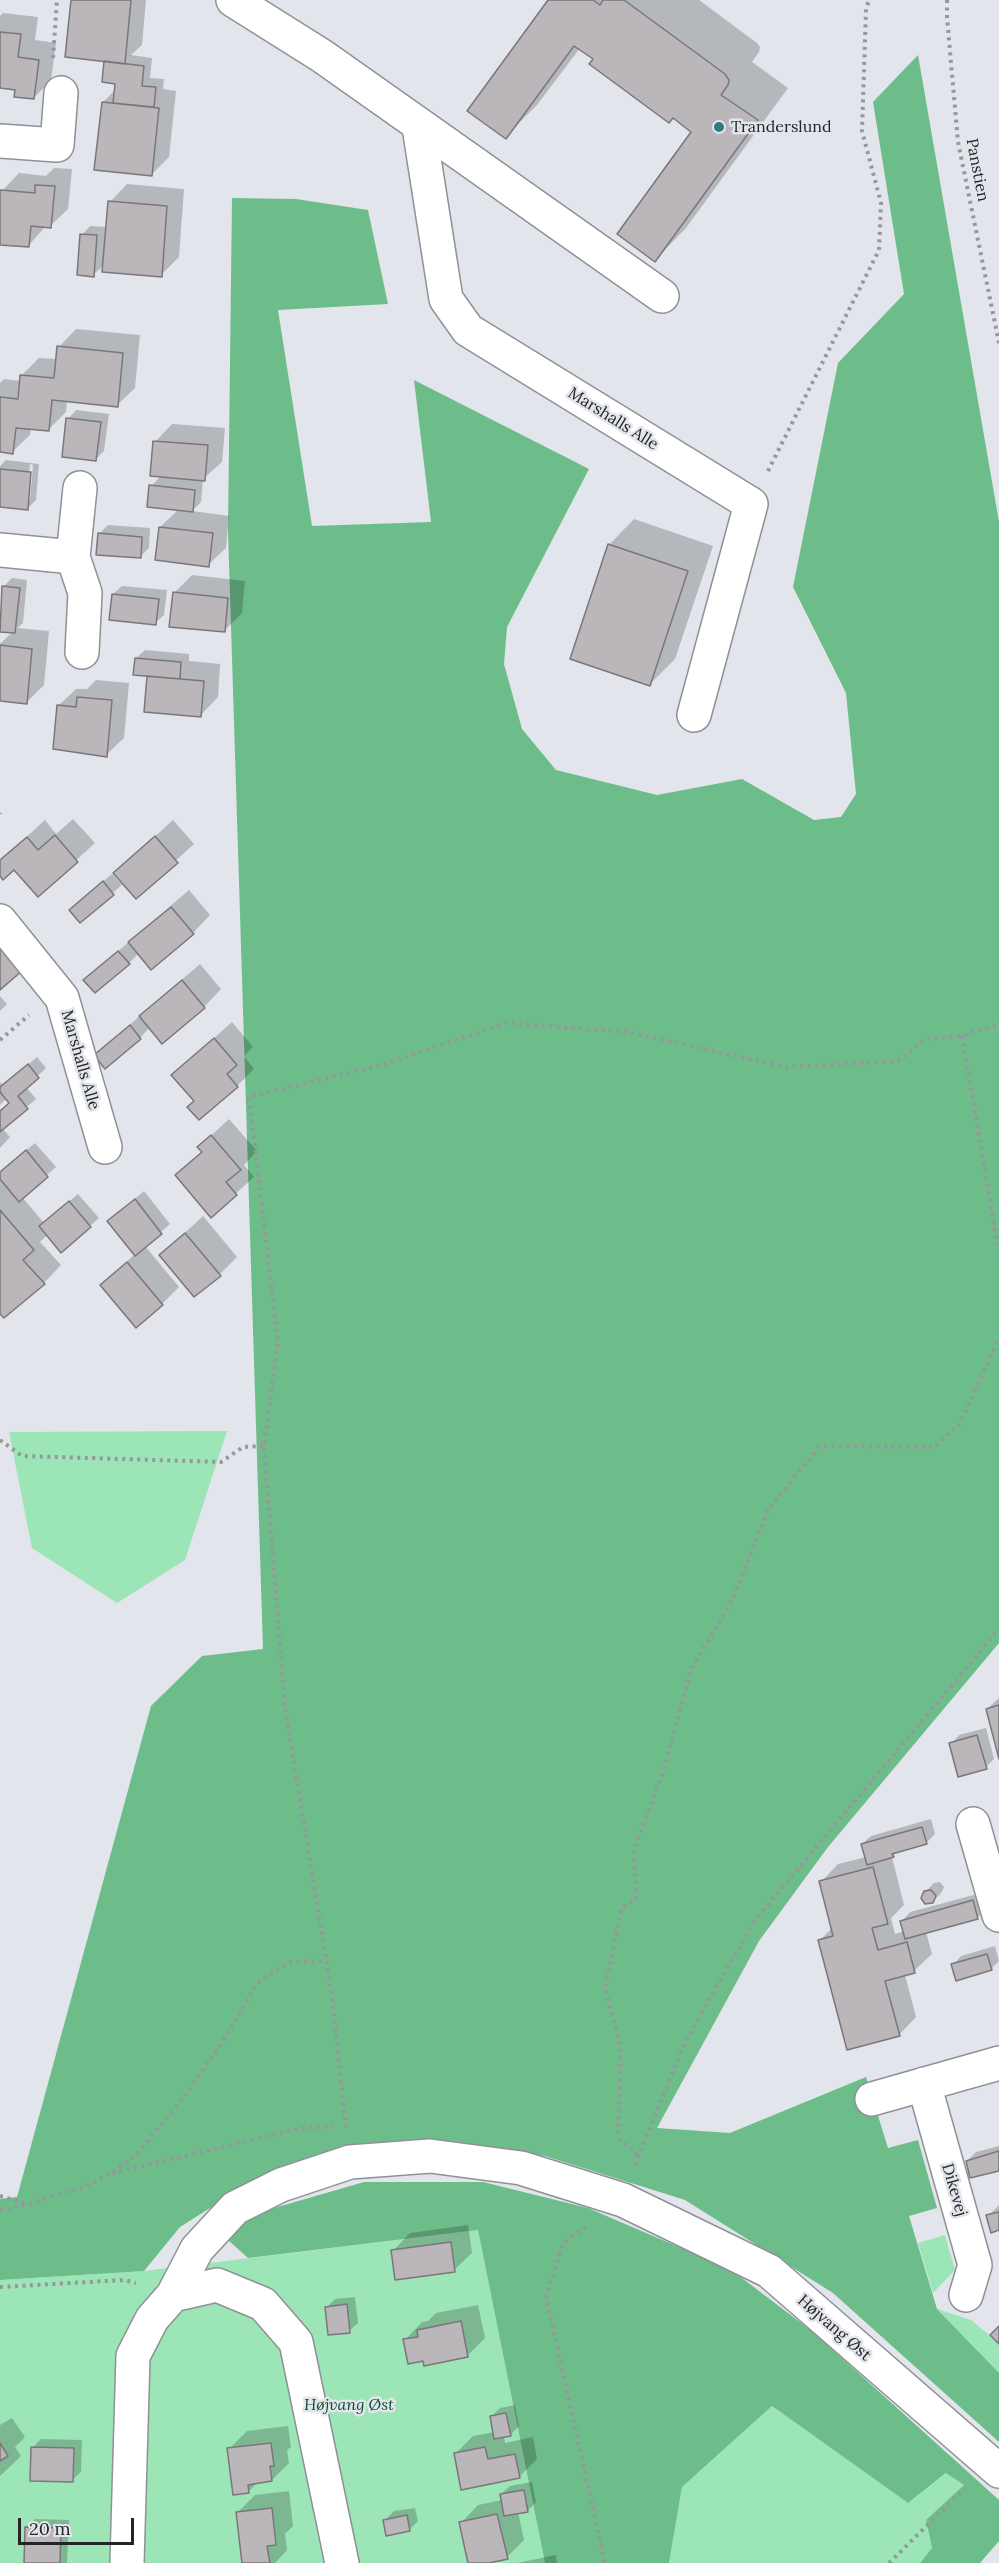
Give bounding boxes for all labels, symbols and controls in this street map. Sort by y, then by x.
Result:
place label: Tranderslund [731,117,832,137]
marker: Tranderslund [712,120,726,134]
street label: Panstien [961,137,993,203]
street label: Marshalls Alle [564,384,662,454]
street label: Marshalls Alle [57,1008,103,1112]
street label: Dikevej [937,2161,971,2219]
street label: Højvang Øst [793,2291,875,2365]
park label: Højvang Øst [304,2395,394,2415]
scale bar [21,2506,136,2544]
text: 20 m [29,2517,71,2540]

